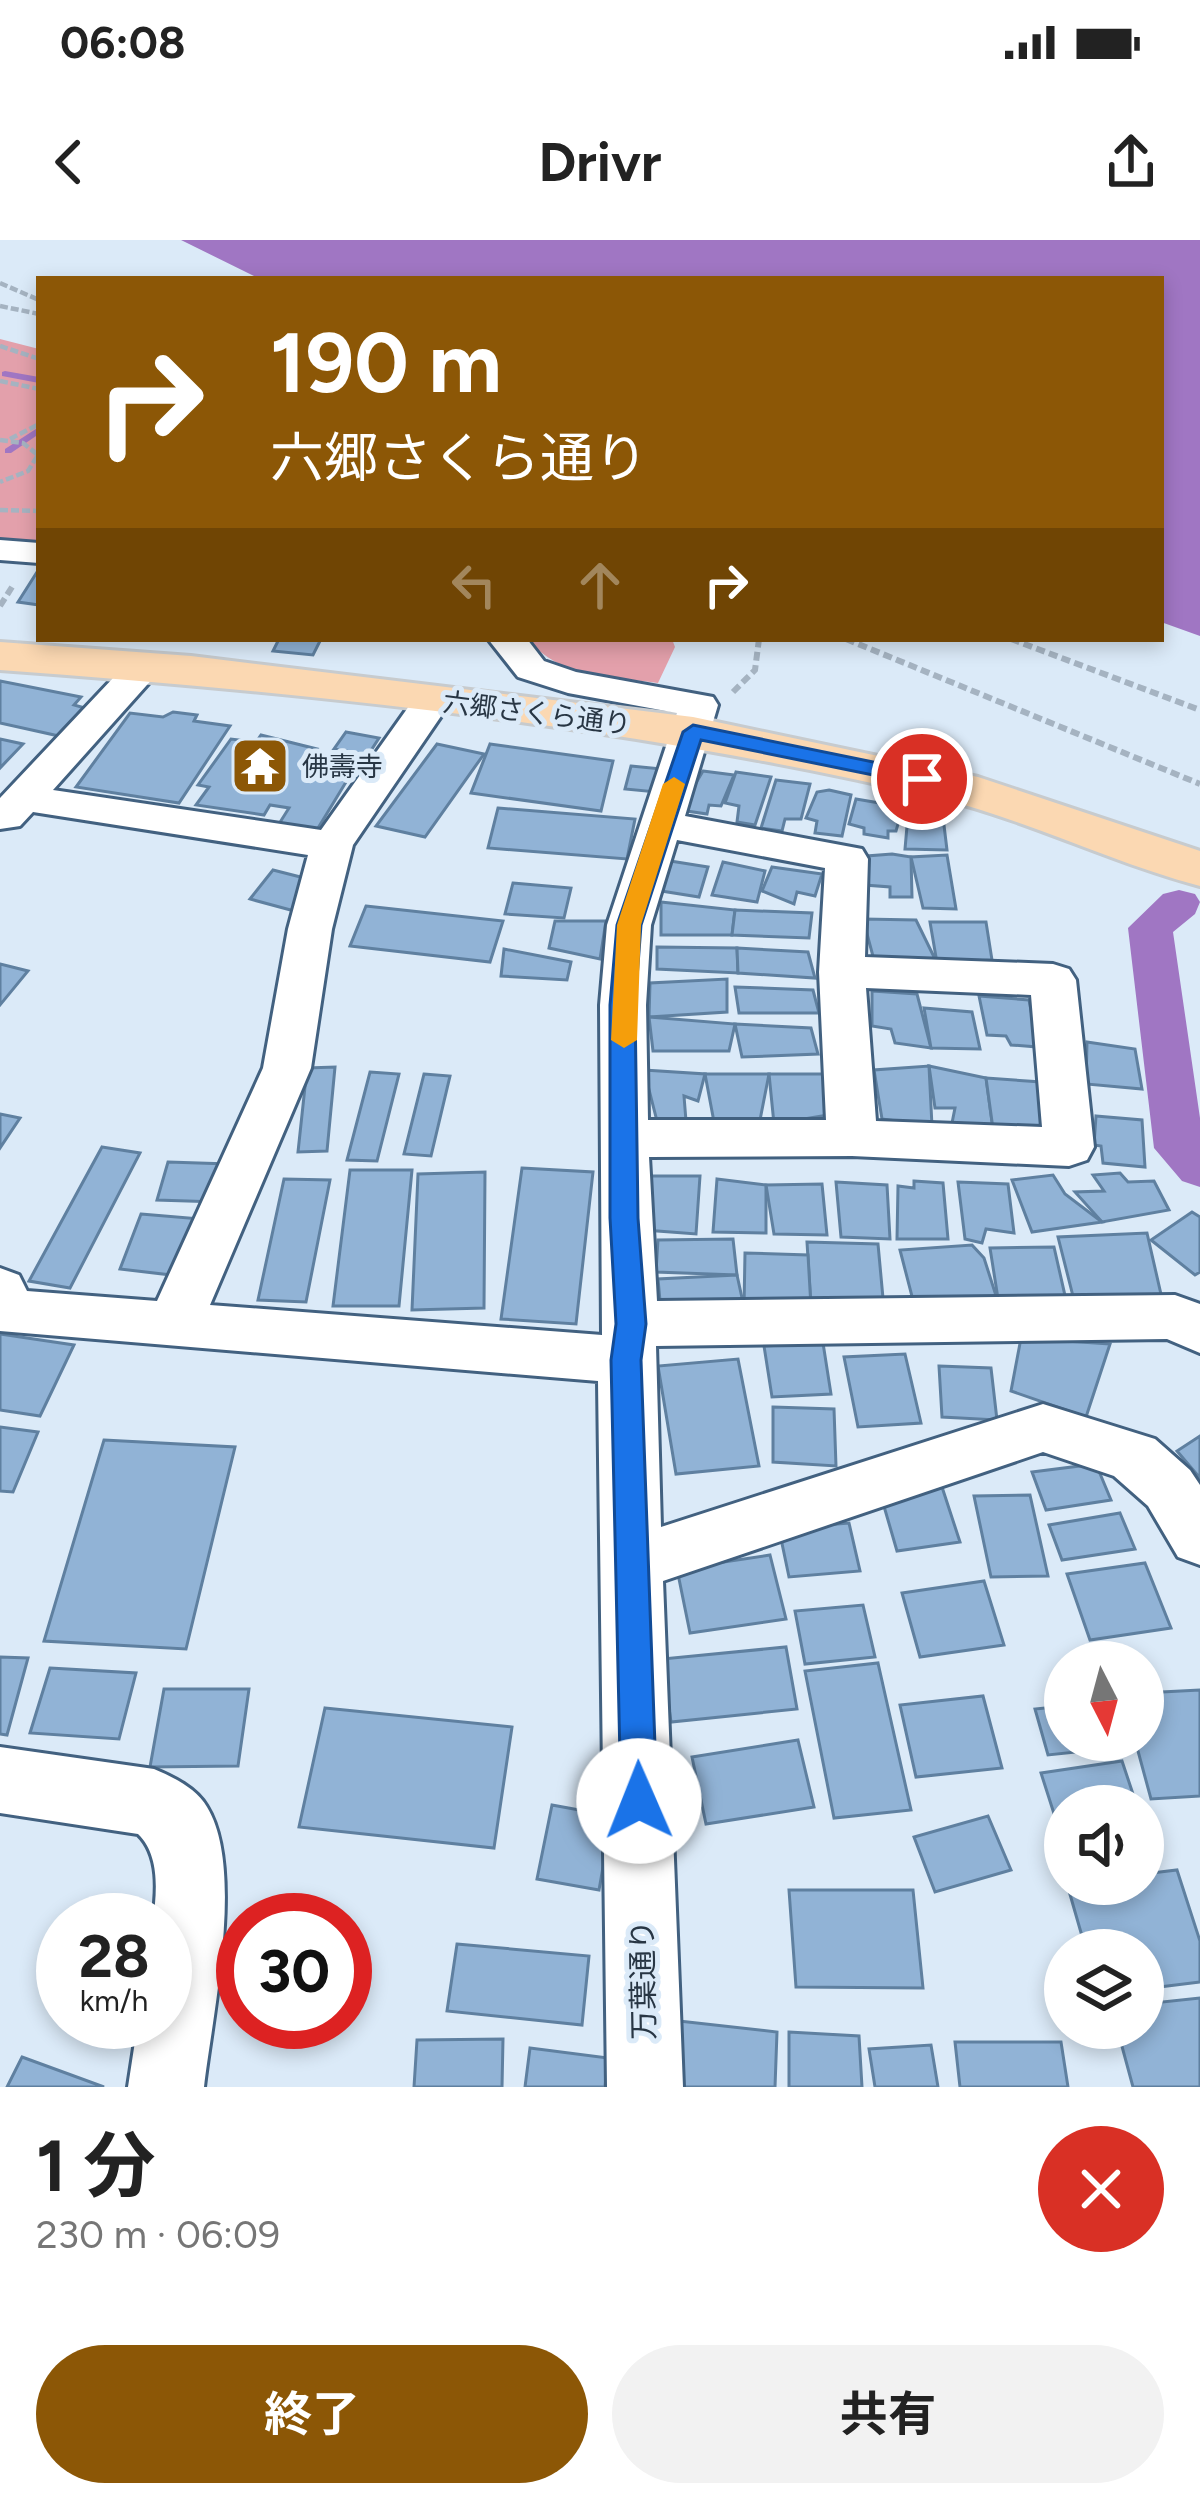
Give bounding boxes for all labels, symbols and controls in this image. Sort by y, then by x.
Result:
text: 06:08 [60,15,186,69]
icon: back [36,129,102,195]
icon: share [1098,129,1164,195]
text: Drivr [539,130,661,195]
text: 190 m [270,312,502,413]
icon: right [72,324,228,480]
text: 六郷さくら通り [270,426,648,491]
icon: left [441,552,507,618]
icon: ahead [567,552,633,618]
icon: right [693,552,759,618]
street label: 六郷さくら通り [441,685,633,741]
pin [871,728,973,830]
temple icon: 佛壽寺 [229,735,291,797]
icon: arrive [889,746,955,812]
place label: 佛壽寺 [302,750,383,783]
north arrow [1044,1641,1164,1761]
map controls [1044,1641,1164,2049]
position arrow [576,1738,702,1864]
button: sound [1044,1785,1164,1905]
speed limit sign: 30 [216,1893,372,2049]
text: 28 [78,1920,150,1992]
street label: 万葉通り [623,1920,663,2040]
button: layers [1044,1929,1164,2049]
text: km/h [80,1982,148,2019]
text: 1 分 [36,2123,156,2209]
button: close [1038,2126,1164,2252]
text: 230 m · 06:09 [36,2211,280,2258]
button: 終了 [36,2345,588,2483]
button: 共有 [612,2345,1164,2483]

